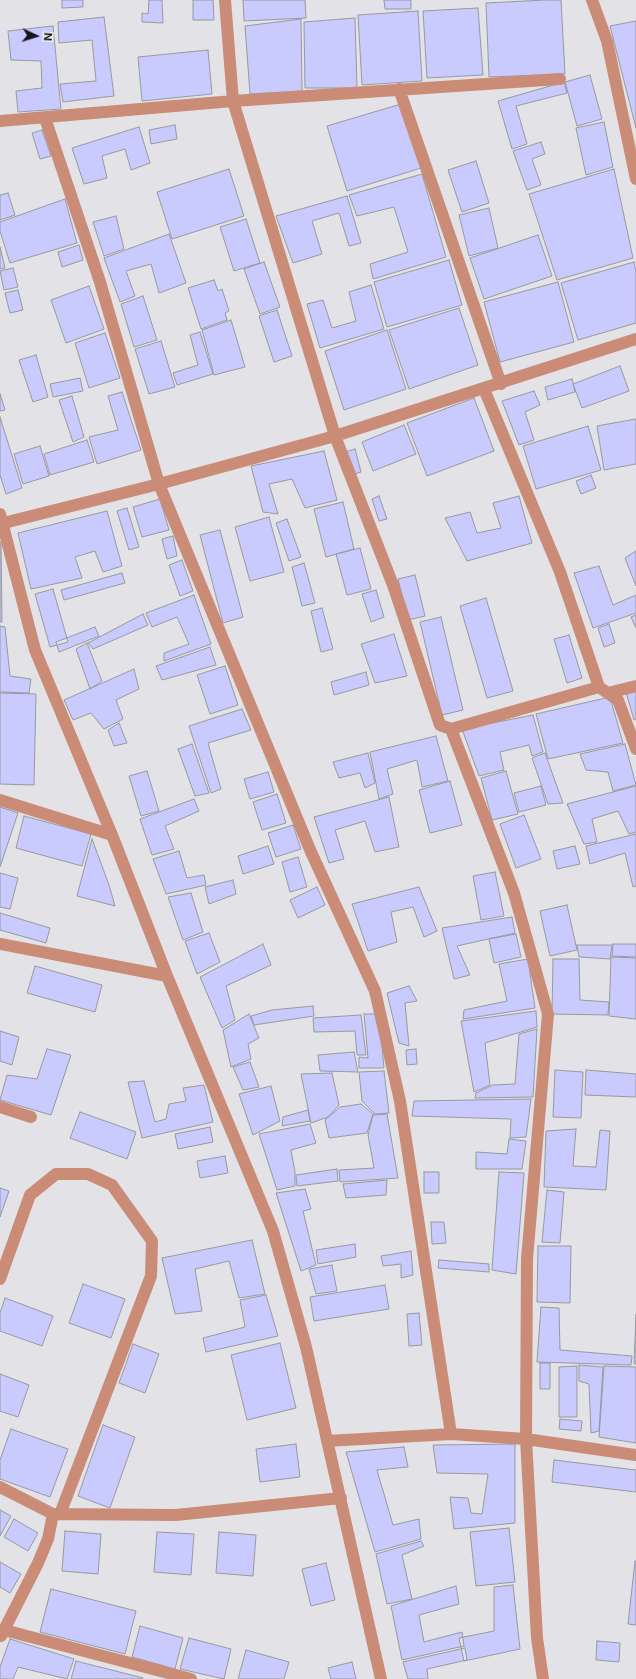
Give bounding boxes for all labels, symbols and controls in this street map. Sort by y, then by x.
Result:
north arrow [16,16,56,56]
text: N [41,32,55,42]

